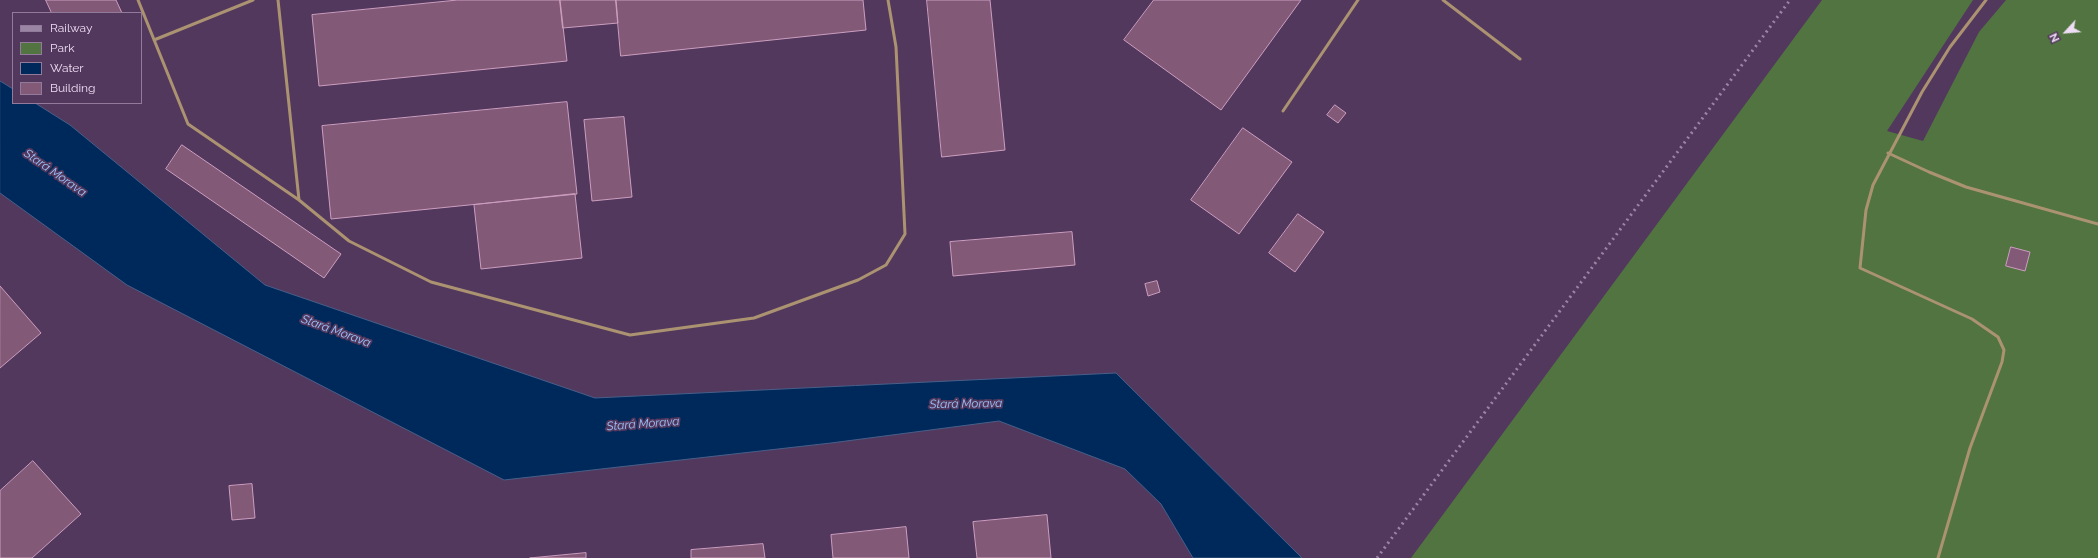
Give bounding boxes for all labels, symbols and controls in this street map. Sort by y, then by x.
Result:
legend [12,12,142,104]
north arrow [2046,12,2086,52]
text: Railway [50,21,92,35]
text: N [2047,31,2062,44]
text: Park [50,41,75,55]
text: Water [50,61,84,75]
text: Building [50,81,96,95]
water label: Stará Morava [21,146,89,200]
water label: Stará Morava [299,312,373,350]
water label: Stará Morava [929,396,1003,412]
water label: Stará Morava [606,414,680,434]

